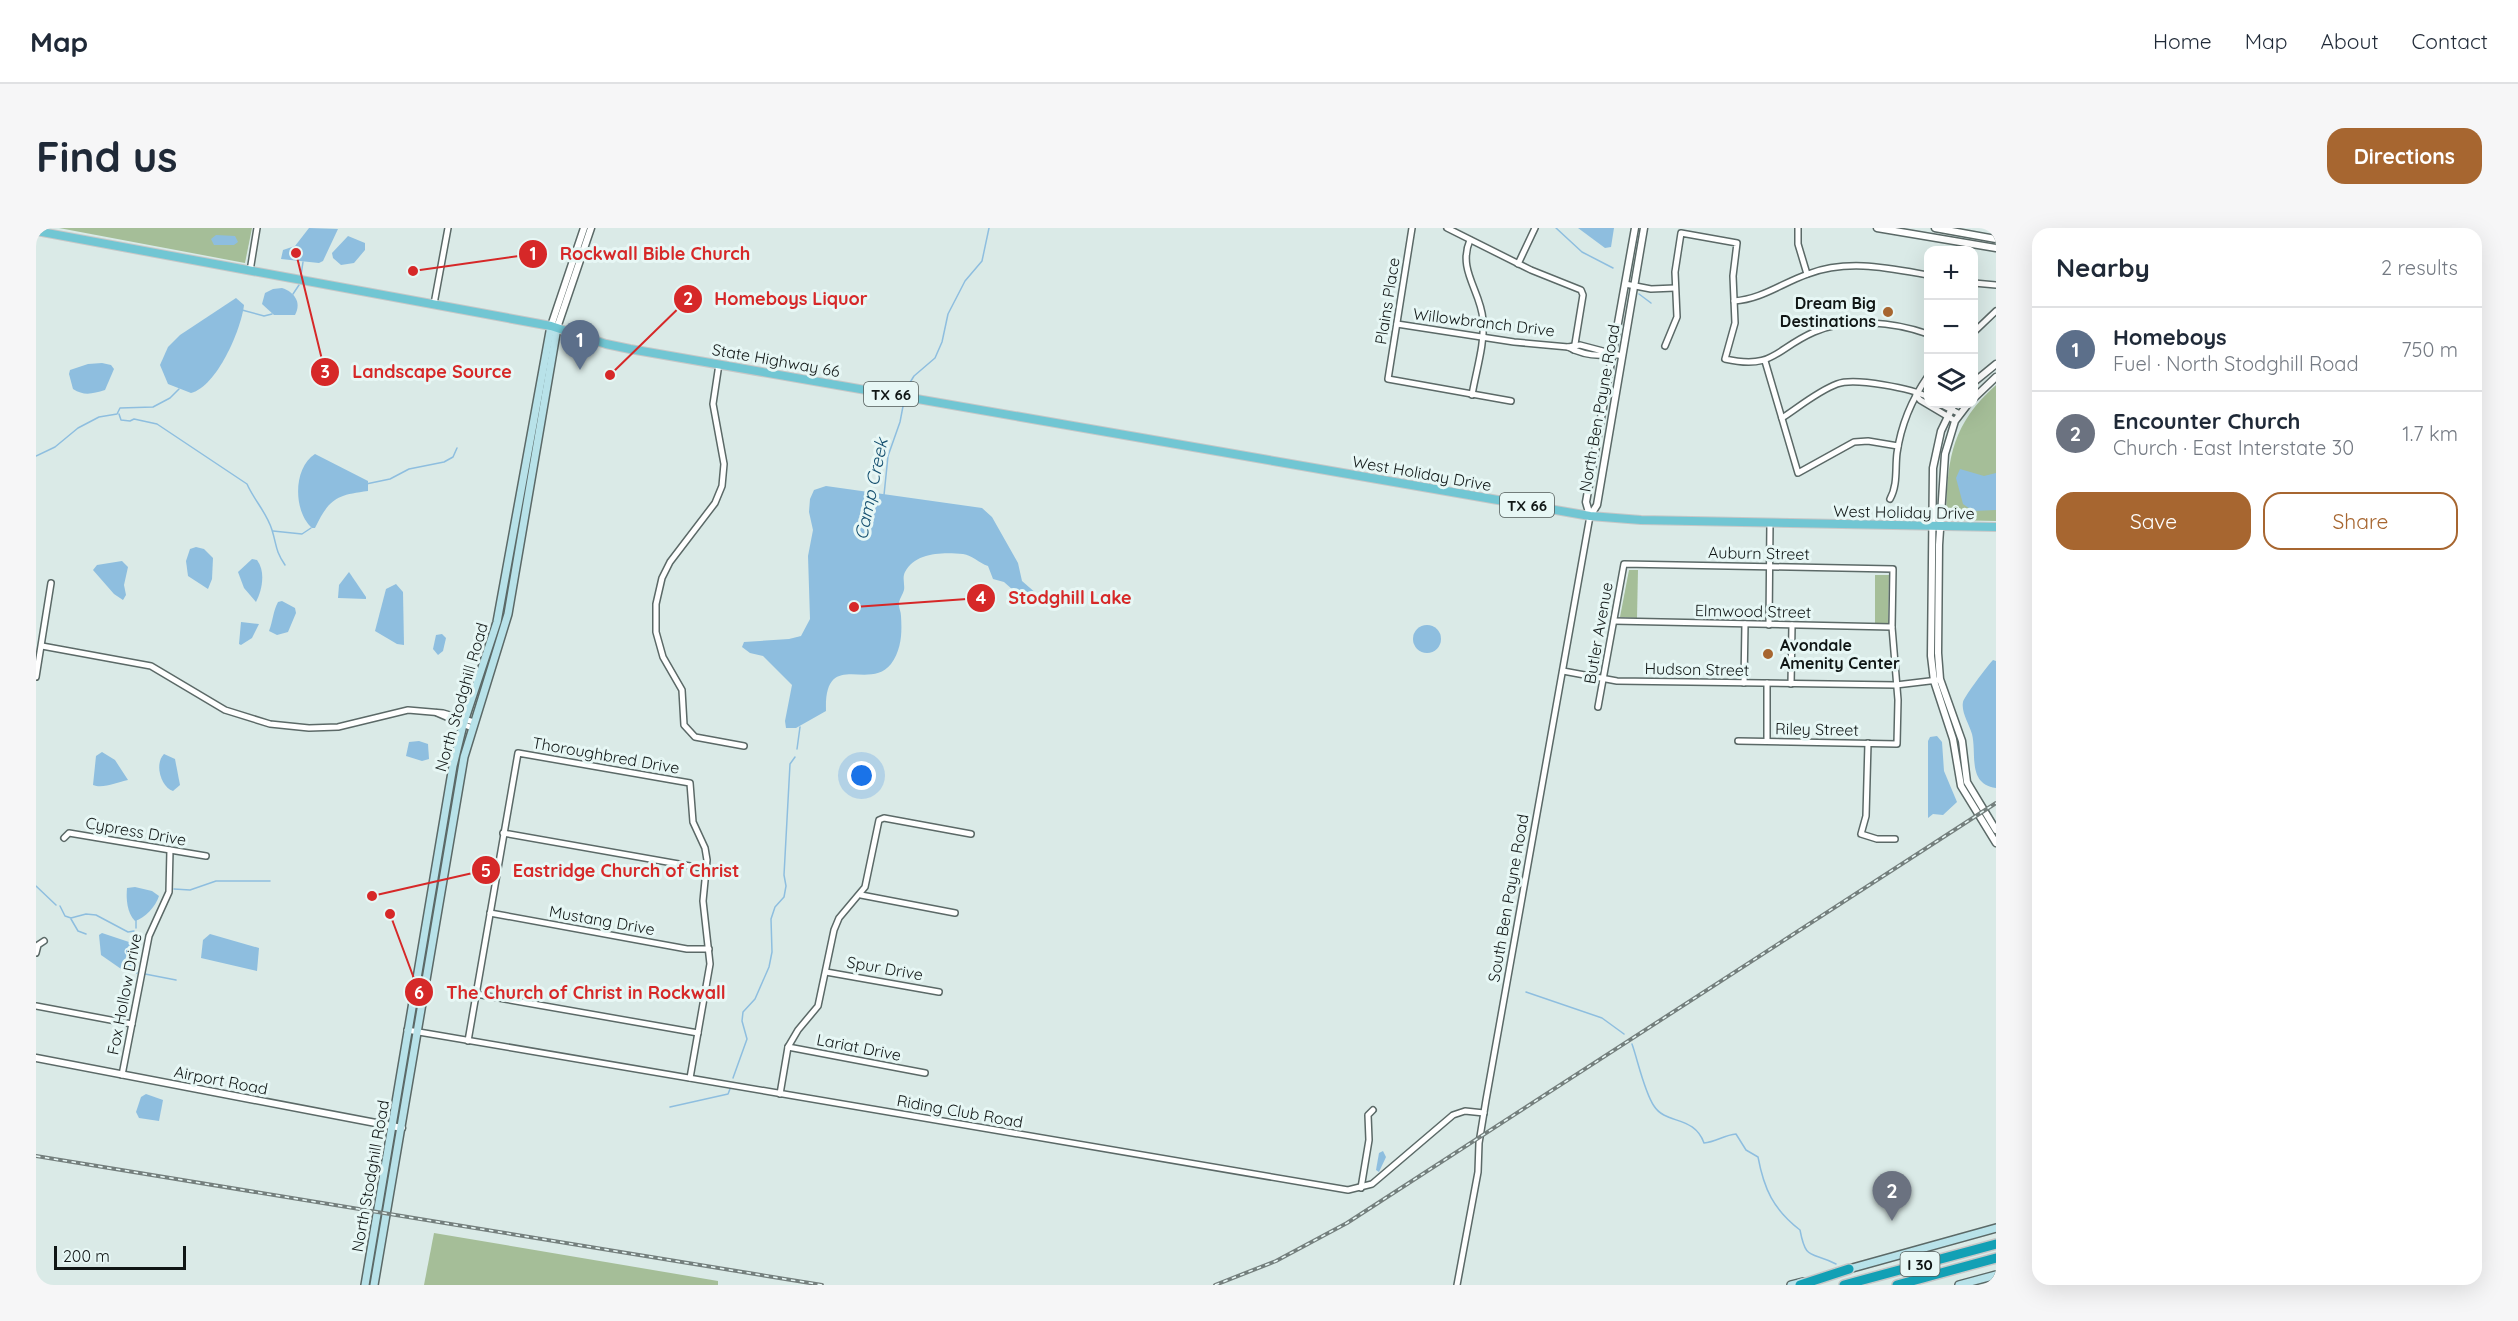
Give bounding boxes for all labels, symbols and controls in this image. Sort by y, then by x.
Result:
text: Map [30,24,88,59]
text: Home [2153,28,2212,54]
text: Map [2245,28,2288,54]
text: About [2321,28,2379,54]
text: Contact [2412,28,2488,54]
button: Directions [2327,128,2482,184]
text: Find us [36,130,178,183]
callout: Rockwall Bible Church [518,236,762,272]
text: 1 [529,242,537,265]
text: Rockwall Bible Church [560,242,750,265]
map controls [1924,246,1978,408]
button: + [1924,246,1978,300]
text: Nearby [2056,251,2150,284]
text: 2 results [2381,255,2458,280]
street label: Plains Place [1370,256,1404,346]
callout: Homeboys Liquor [673,281,880,317]
text: 2 [683,287,693,310]
text: Homeboys Liquor [714,287,868,310]
place label: Dream Big Destinations [1780,293,1876,331]
button: − [1924,300,1978,354]
street label: Willowbranch Drive [1412,303,1556,341]
marker: Dream Big Destinations [1881,305,1895,319]
pin: 1 [560,320,600,370]
street label: North Ben Payne Road [1574,323,1624,493]
text: Homeboys [2113,323,2227,351]
text: 1 [2072,337,2079,362]
text: 750 m [2401,337,2458,362]
street label: State Highway 66 [711,339,842,381]
text: Fuel · North Stodghill Road [2113,351,2359,376]
callout: Landscape Source [310,354,524,390]
button: layers [1924,354,1978,408]
text: 3 [320,360,330,383]
text: Landscape Source [352,360,512,383]
road number: TX 66 [864,382,918,406]
text: Encounter Church [2113,407,2300,435]
text: 2 [2070,421,2081,446]
text: 1.7 km [2402,421,2458,446]
water label: Camp Creek [849,435,893,542]
text: Church · East Interstate 30 [2113,435,2354,460]
street label: West Holiday Drive [1351,451,1493,495]
button: Save [2056,492,2251,550]
button: Share [2263,492,2458,550]
road number: TX 66 [1500,493,1554,517]
street label: West Holiday Drive [1833,501,1975,523]
street label: Auburn Street [1708,542,1810,564]
callout: Stodghill Lake [966,580,1144,616]
street label: Butler Avenue [1579,581,1617,685]
text: 4 [976,586,987,609]
text: Stodghill Lake [1008,586,1132,609]
street label: Elmwood Street [1695,600,1811,622]
street label: North Stodghill Road [430,620,492,774]
place label: Avondale Amenity Center [1780,635,1900,673]
marker: Avondale Amenity Center [1761,647,1775,661]
street label: Hudson Street [1644,658,1750,680]
street label: Riley Street [1775,718,1859,740]
street label: Thoroughbred Drive [531,732,681,778]
your location [847,761,876,790]
street label: Cypress Drive [84,812,188,850]
street label: South Ben Payne Road [1483,812,1533,984]
callout: Eastridge Church of Christ [471,852,751,888]
text: 5 [481,859,491,882]
text: Eastridge Church of Christ [513,859,739,882]
street label: Mustang Drive [548,901,656,939]
street label: Fox Hollow Drive [102,932,146,1056]
street label: Spur Drive [845,951,925,985]
callout: The Church of Christ in Rockwall [404,974,737,1010]
text: 6 [414,981,424,1004]
text: The Church of Christ in Rockwall [446,981,726,1004]
street label: Lariat Drive [815,1029,903,1065]
street label: Airport Road [172,1061,270,1099]
street label: Riding Club Road [895,1090,1025,1132]
street label: North Stodghill Road [347,1098,393,1254]
pin: 2 [1872,1172,1912,1221]
scale bar [54,1243,186,1270]
text: 200 m [63,1246,110,1266]
road number: I 30 [1900,1252,1940,1276]

